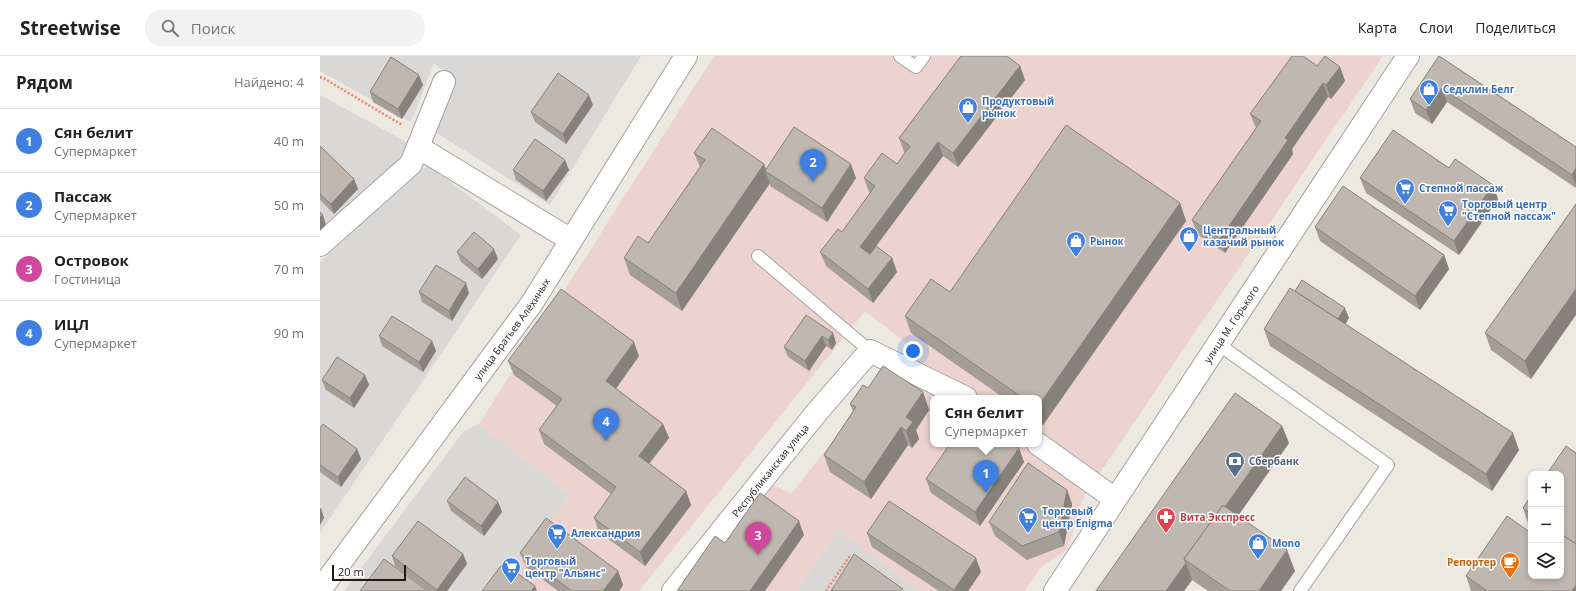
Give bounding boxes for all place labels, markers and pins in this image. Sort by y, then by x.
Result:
shop icon: Седклин Белг [1418,78,1440,106]
place label: Седклин Белг [1443,82,1515,96]
place label: Продуктовый рынок [982,94,1054,120]
shop icon: Продуктовый рынок [957,96,979,124]
pin: 2 [800,149,826,182]
supermarket icon: Степной пассаж [1394,177,1416,205]
place label: Степной пассаж [1419,181,1504,195]
place label: Торговый центр "Степной пассаж" [1462,197,1556,223]
supermarket icon: Торговый центр "Степной пассаж" [1437,199,1459,227]
place label: Центральный казачий рынок [1203,223,1285,249]
shop icon: Центральный казачий рынок [1178,225,1200,253]
shop icon: Рынок [1065,230,1087,258]
place label: Рынок [1090,234,1125,248]
pin: 4 [593,408,619,441]
bank icon: Сбербанк [1224,450,1246,478]
place label: Сбербанк [1249,454,1300,468]
pin: 1 [973,460,999,493]
place label: Торговый центр Enigma [1042,504,1113,530]
supermarket icon: Торговый центр Enigma [1017,506,1039,534]
pharmacy icon: Вита Экспресс [1155,506,1177,534]
place label: Вита Экспресс [1180,510,1255,524]
supermarket icon: Александрия [546,522,568,550]
pin: 3 [745,522,771,555]
place label: Александрия [571,526,640,540]
shop icon: Mono [1247,532,1269,560]
place label: Mono [1272,536,1300,550]
cafe icon: Репортер [1499,551,1521,579]
place label: Торговый центр "Альянс" [525,554,606,580]
place label: Репортер [1447,555,1496,569]
supermarket icon: Торговый центр "Альянс" [500,556,522,584]

